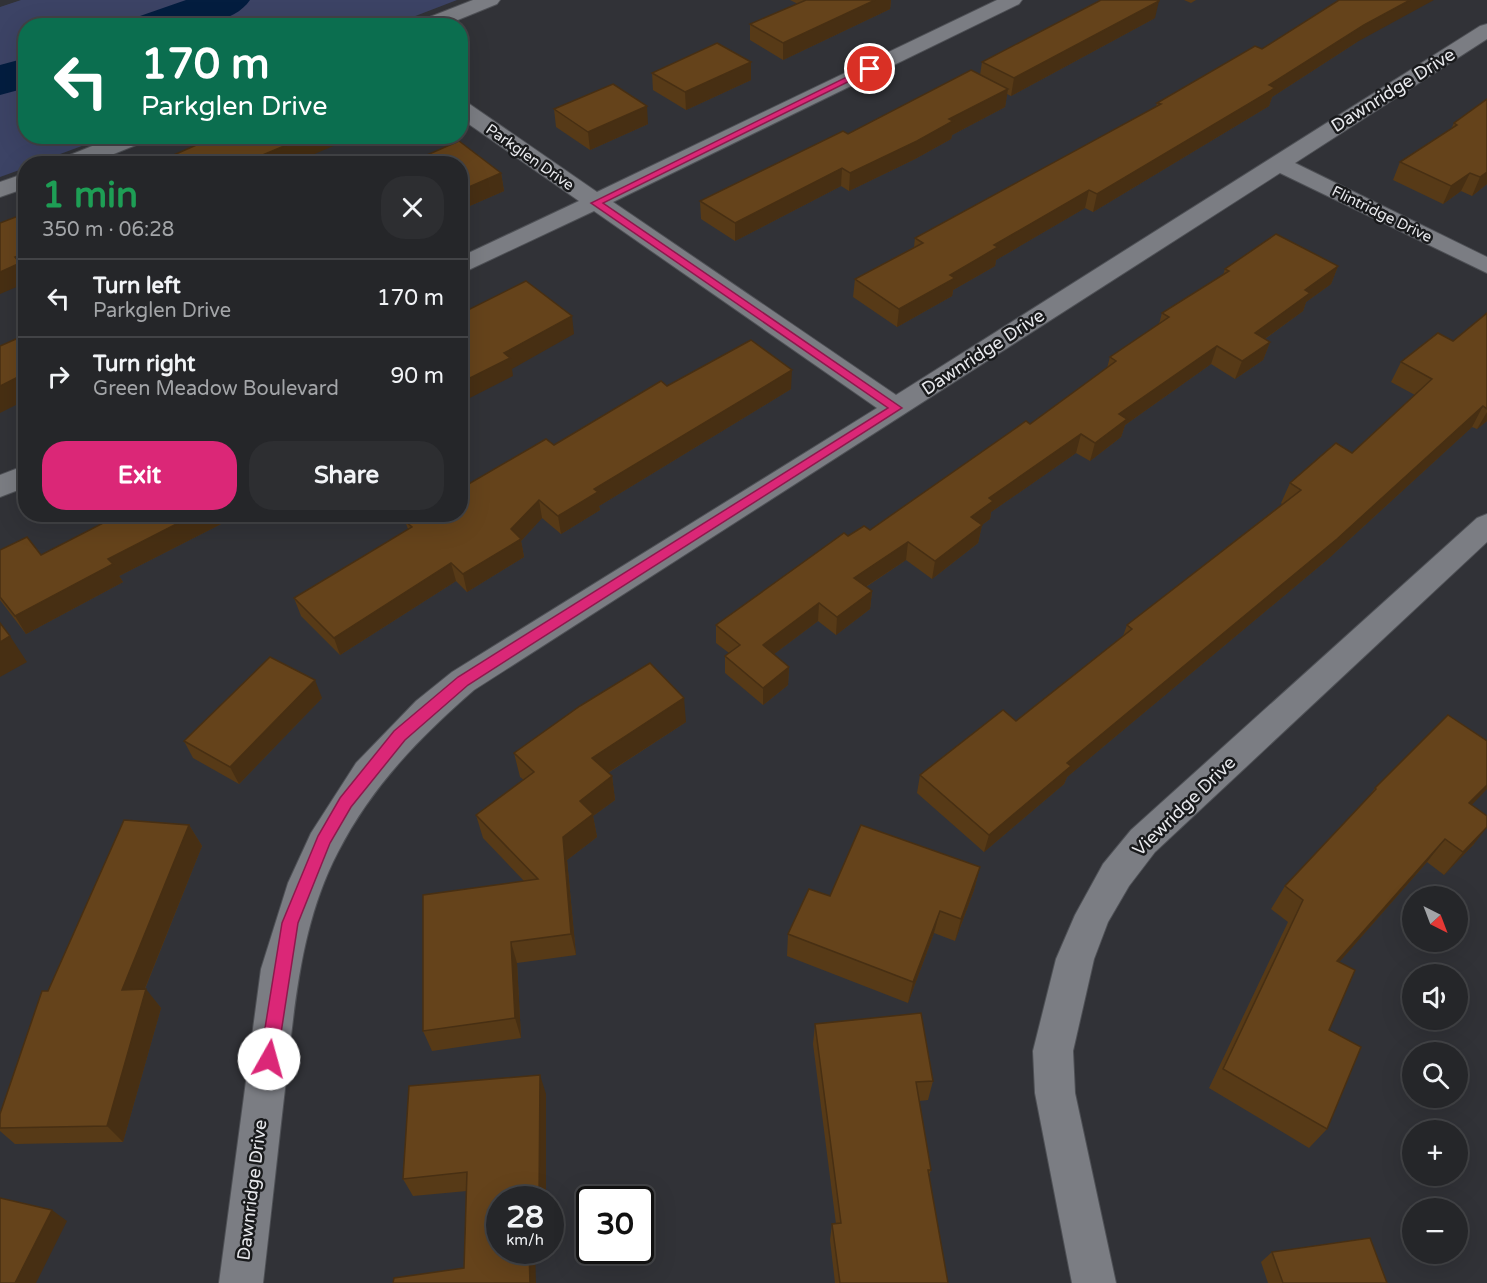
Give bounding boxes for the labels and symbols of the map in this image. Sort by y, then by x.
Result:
pin [844,43,895,94]
street label: Dawnridge Drive [1327,43,1459,137]
street label: Parkglen Drive [482,120,578,194]
street label: Flintridge Drive [1329,182,1435,246]
street label: Dawnridge Drive [918,304,1048,400]
street label: Viewridge Drive [1128,751,1240,861]
north arrow [1402,886,1468,952]
position arrow [237,1027,301,1091]
street label: Dawnridge Drive [232,1118,272,1262]
speed limit sign: 30 [576,1186,654,1264]

